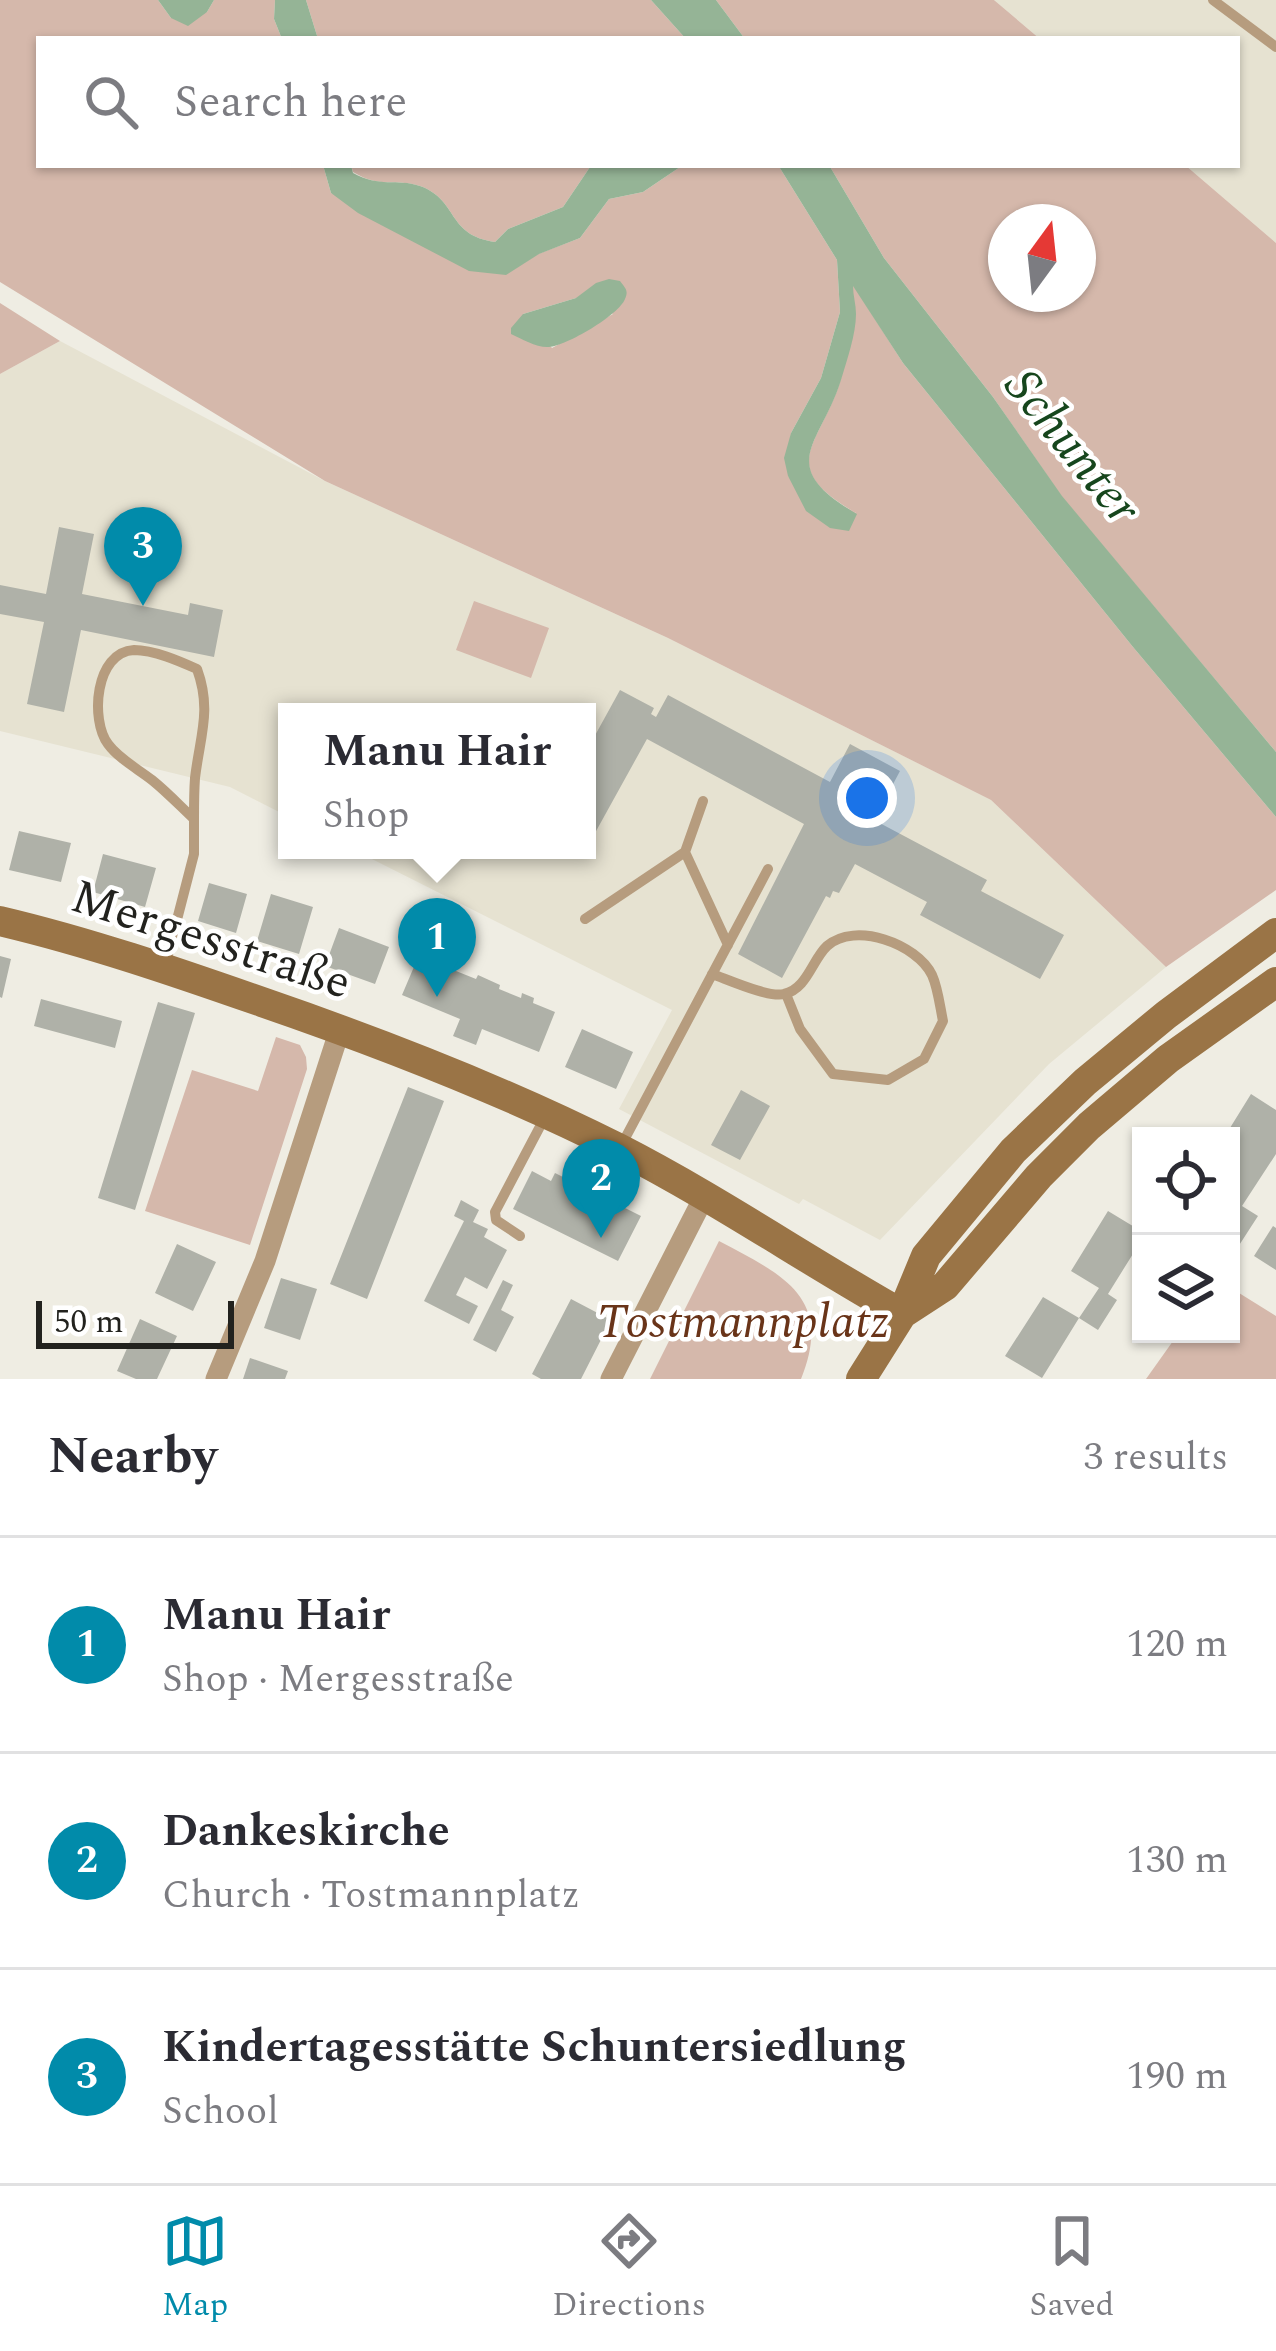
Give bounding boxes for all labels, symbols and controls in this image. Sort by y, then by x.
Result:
search box [36,36,1240,168]
text: Search here [174,68,407,137]
icon: search [78,69,144,135]
north arrow [988,204,1096,312]
water label: Schunter [984,352,1160,543]
pin: 3 [104,507,182,606]
popup [278,703,596,859]
text: Manu Hair [323,717,551,786]
your location [837,768,897,828]
text: Shop [323,786,409,845]
street label: Mergesstraße [62,860,360,1020]
pin: 1 [398,898,476,997]
map controls [1132,1127,1240,1343]
button: locate [1132,1127,1240,1235]
pin: 2 [562,1139,640,1238]
button: layers [1132,1235,1240,1343]
park label: Tostmannplatz [597,1286,889,1359]
scale bar [36,1295,234,1348]
text: 50 m [54,1297,124,1347]
text: Nearby [48,1418,217,1496]
text: 3 results [1084,1428,1228,1487]
text: Manu Hair [162,1581,390,1650]
text: 1 [76,1615,98,1674]
text: 120 m [1126,1615,1228,1674]
text: Shop · Mergesstraße [162,1650,514,1709]
text: Dankeskirche [162,1797,450,1866]
text: 2 [76,1831,98,1890]
text: 130 m [1126,1831,1228,1890]
text: Church · Tostmannplatz [162,1866,580,1925]
text: Kindertagesstätte Schuntersiedlung [162,2013,907,2082]
text: 3 [76,2047,98,2106]
text: 190 m [1126,2047,1228,2106]
text: School [162,2082,279,2141]
tab: Map [162,2208,228,2330]
tab: Directions [552,2208,706,2330]
tab: Saved [1030,2208,1114,2330]

